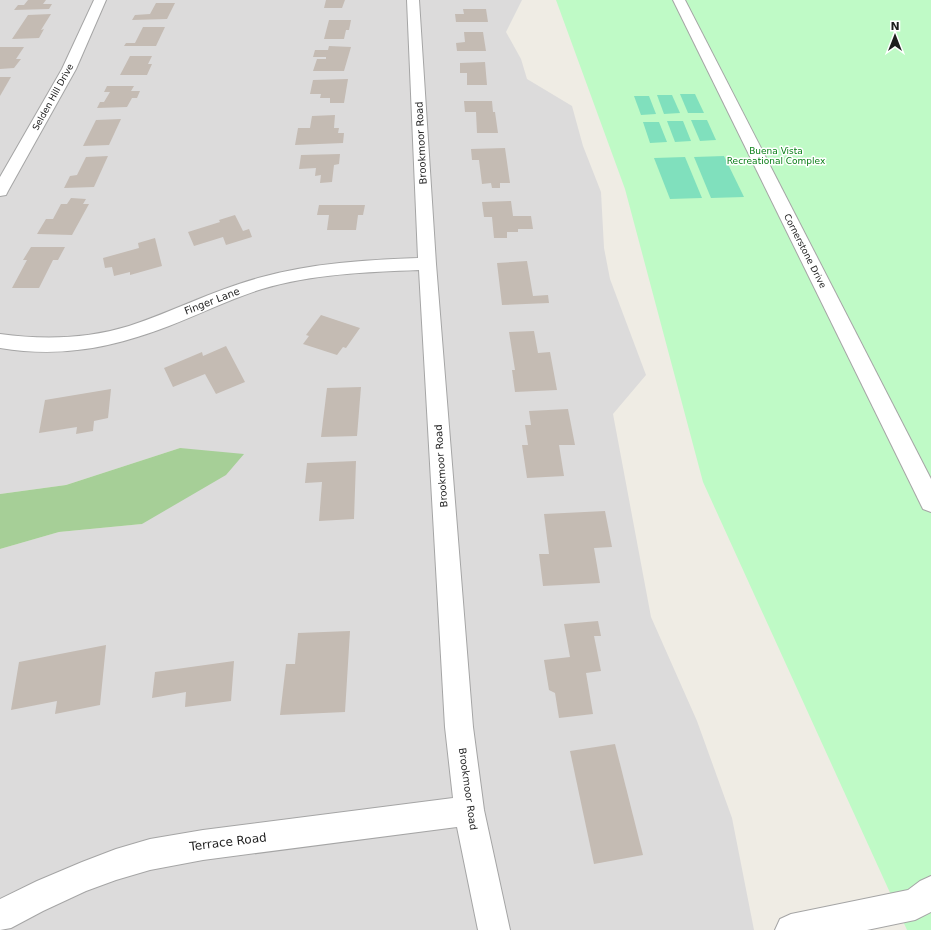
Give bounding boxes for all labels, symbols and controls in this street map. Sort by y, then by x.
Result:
north arrow [875,16,915,56]
text: N [890,20,900,33]
street label: Selden Hill Drive [31,62,76,132]
street label: Brookmoor Road [413,101,429,185]
park label: Buena Vista Recreational Complex [727,146,826,166]
street label: Cornerstone Drive [782,212,828,290]
street label: Finger Lane [183,285,241,317]
street label: Brookmoor Road [433,424,449,508]
street label: Brookmoor Road [457,747,479,831]
street label: Terrace Road [188,830,267,854]

